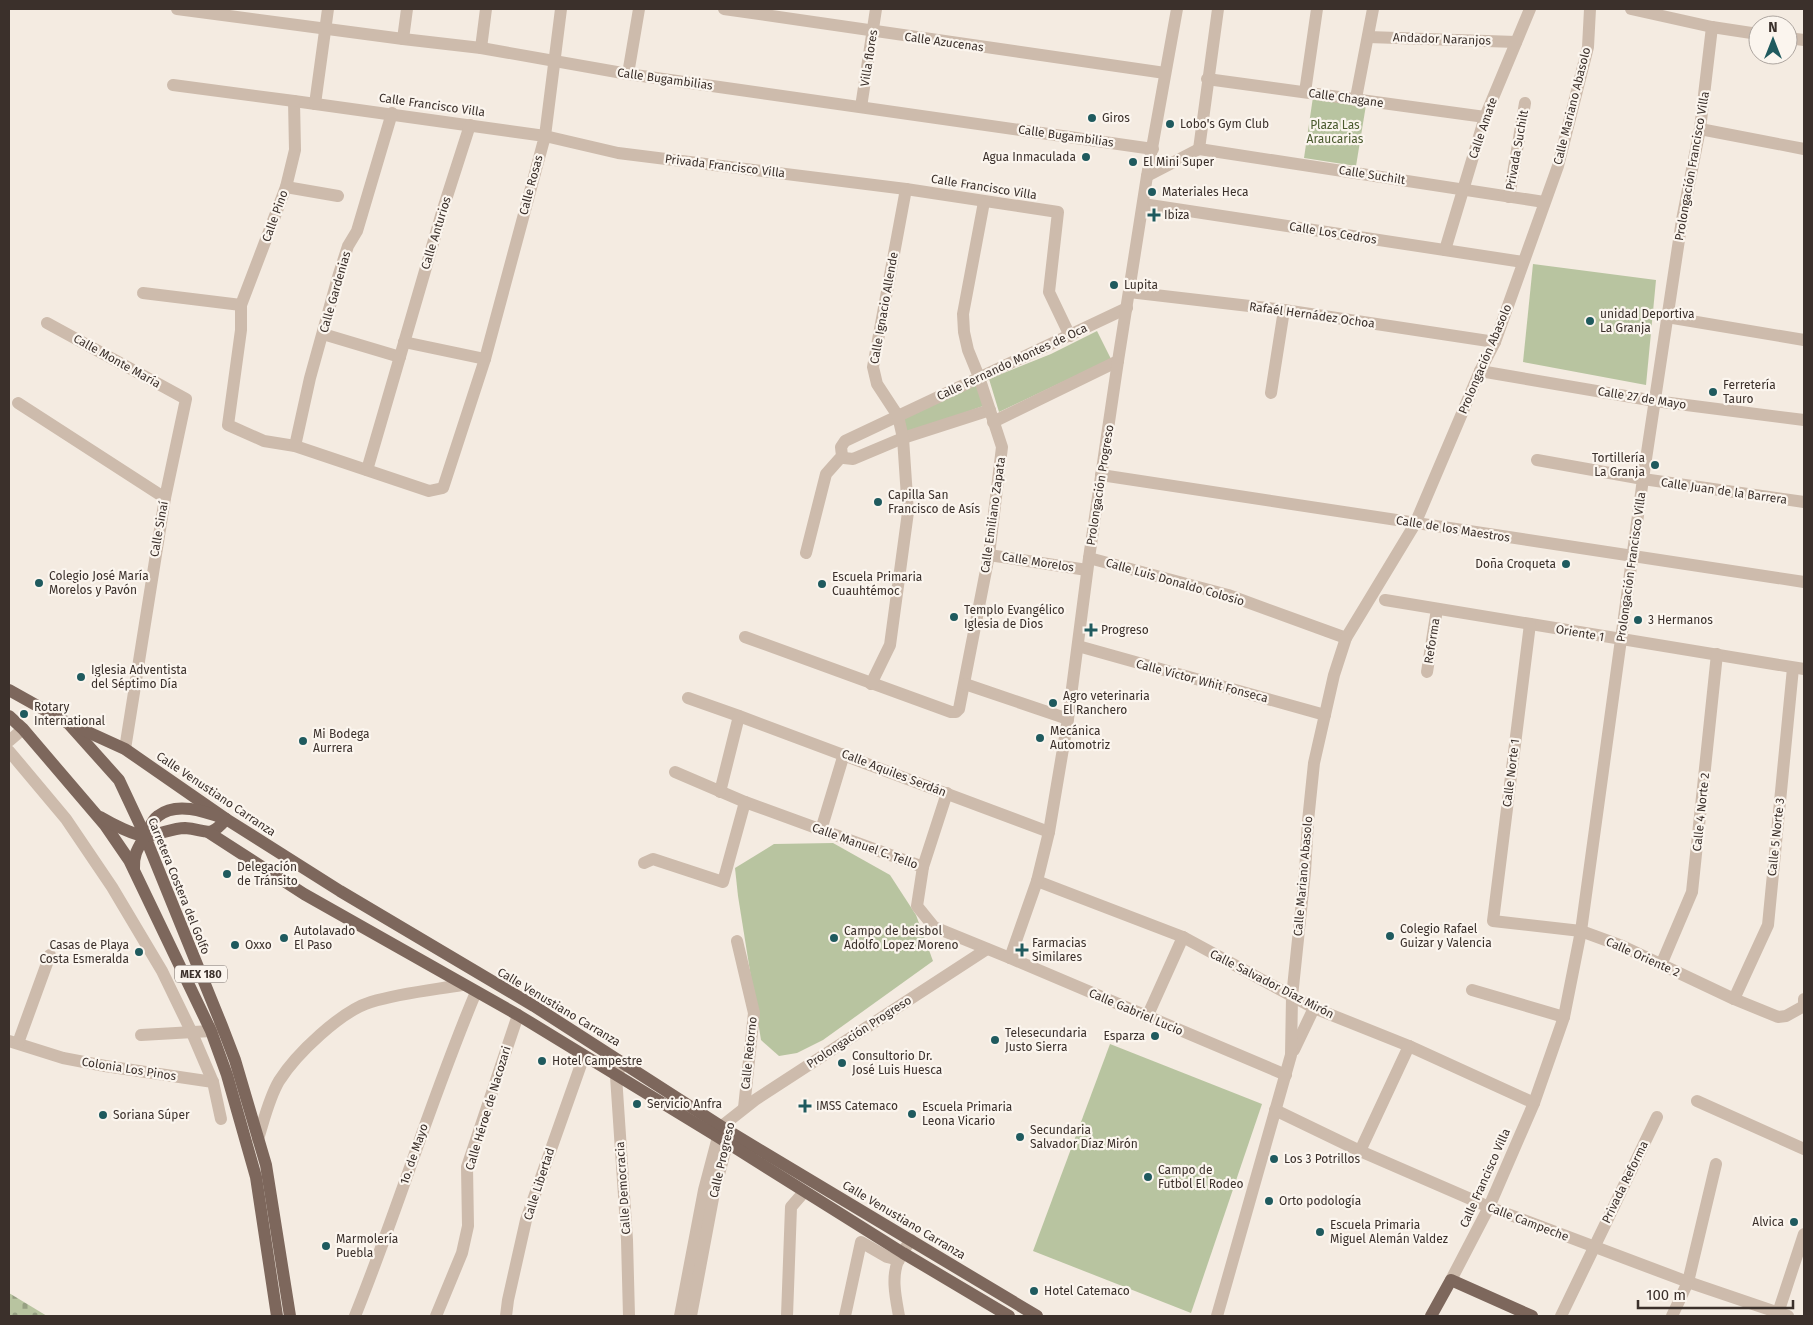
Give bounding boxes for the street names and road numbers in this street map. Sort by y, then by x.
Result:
street label: Villa flores [858,28,880,87]
street label: Calle Azucenas [904,30,985,55]
street label: Andador Naranjos [1393,30,1492,48]
street label: Calle Mariano Abasolo [1551,46,1593,166]
street label: Calle Bugambilias [616,65,714,93]
street label: Calle Chagane [1307,86,1385,110]
street label: Prolongación Francisco Villa [1672,90,1712,242]
street label: Calle Francisco Villa [378,91,486,119]
street label: Calle Amate [1466,95,1500,161]
street label: Privada Suchilt [1503,108,1531,191]
street label: Calle Bugambilias [1017,122,1115,150]
street label: Privada Francisco Villa [664,152,786,180]
street label: Calle Rosas [516,153,546,216]
street label: Calle Suchilt [1338,163,1407,187]
street label: Calle Francisco Villa [930,172,1038,202]
street label: Calle Pino [259,188,291,244]
street label: Calle Anturios [418,194,454,271]
street label: Calle Los Cedros [1288,219,1378,247]
street label: Calle Gardenias [317,249,353,334]
street label: Calle Ignacio Allende [867,251,901,365]
street label: Rafaél Hernádez Ochoa [1248,299,1376,331]
street label: Prolongación Abasolo [1456,302,1514,416]
street label: Calle Fernando Montes de Oca [934,321,1090,403]
street label: Calle Monte María [71,331,163,391]
street label: Calle 27 de Mayo [1597,384,1687,412]
street label: Prolongación Progreso [1084,424,1116,546]
street label: Calle Emiliano Zapata [978,456,1008,574]
street label: Calle Juan de la Barrera [1660,475,1788,507]
street label: Prolongación Francisco Villa [1614,491,1648,643]
street label: Calle Sinaí [147,499,171,558]
street label: Calle de los Maestros [1395,513,1511,545]
street label: Calle Morelos [1001,549,1075,575]
street label: Calle Luis Donaldo Colosio [1104,555,1246,609]
street label: Reforma [1421,617,1443,665]
street label: Oriente 1 [1555,622,1605,644]
street label: Calle Víctor Whit Fonseca [1134,657,1270,705]
street label: Calle Norte 1 [1500,738,1522,808]
street label: Calle Aquiles Serdán [840,747,948,799]
street label: Calle Venustiano Carranza [154,749,278,839]
street label: Calle 4 Norte 2 [1690,772,1712,852]
street label: Calle 5 Norte 3 [1765,797,1787,877]
street label: Calle Mariano Abasolo [1291,815,1315,937]
street label: Carretera Costera del Golfo [145,816,213,956]
street label: Calle Manuel C. Tello [810,820,920,872]
street label: Calle Oriente 2 [1604,934,1682,980]
street label: Calle Salvador Díaz Mirón [1208,947,1336,1021]
street label: Calle Venustiano Carranza [495,965,623,1049]
road number: MEX 180 [175,966,227,982]
street label: Calle Gabriel Lucio [1087,986,1185,1038]
street label: Prolongación Progreso [804,993,914,1071]
street label: Calle Retorno [738,1016,760,1090]
street label: Calle Héroe de Nacozari [462,1044,514,1172]
street label: Colonia Los Pinos [81,1055,178,1083]
street label: Calle Progreso [706,1121,738,1199]
street label: 1o. de Mayo [397,1122,431,1186]
street label: Calle Francisco Villa [1457,1126,1513,1230]
street label: Privada Reforma [1599,1139,1651,1225]
street label: Calle Democracia [613,1141,633,1235]
street label: Calle Libertad [521,1146,557,1222]
street label: Calle Venustiano Carranza [840,1178,968,1262]
street label: Calle Campeche [1485,1200,1571,1244]

